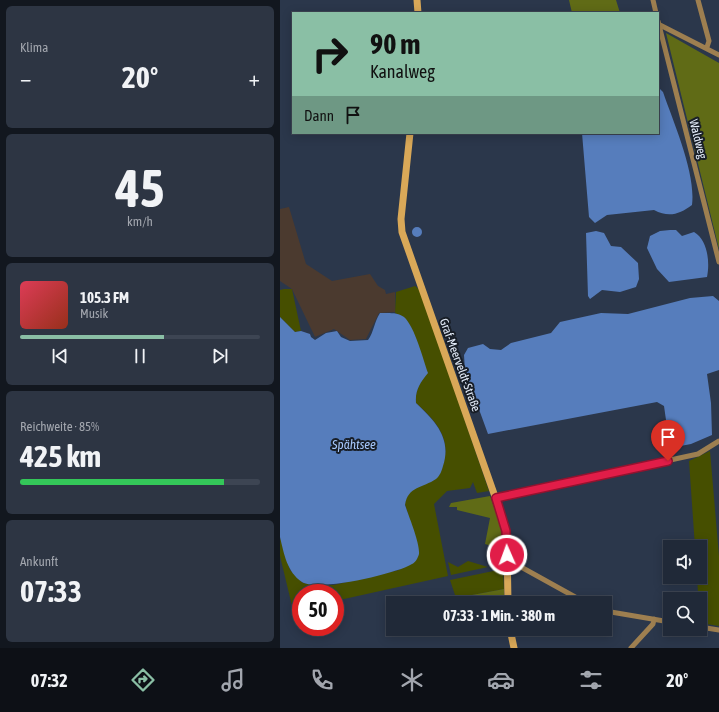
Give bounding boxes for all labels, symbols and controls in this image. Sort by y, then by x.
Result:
icon: right [304,28,356,80]
text: 90 m [370,28,420,60]
text: Klima [20,40,48,55]
text: 20° [122,60,158,94]
text: Kanalweg [370,61,435,82]
text: − [20,65,31,91]
text: + [249,65,260,91]
icon: arrive [342,104,364,126]
text: Dann [304,107,334,124]
street label: Waldweg [686,118,710,161]
text: 45 [116,158,164,218]
text: km/h [127,214,153,229]
text: 105.3 FM [80,289,129,306]
text: Musik [80,306,108,321]
street label: Graf-Meerveldt-Straße [437,317,483,413]
icon: previous [49,345,71,367]
icon: pause [129,345,151,367]
icon: next [209,345,231,367]
text: Reichweite · 85% [20,419,99,434]
pin [651,420,685,461]
icon: arrive [657,426,679,448]
water label: Spähtsee [331,437,376,452]
text: 425 km [20,439,101,473]
position arrow [486,534,528,576]
map controls [663,540,707,636]
button: sound [663,540,707,584]
text: Ankunft [20,554,58,569]
text: 07:33 [20,574,82,608]
speed limit sign: 50 [292,584,344,636]
button: search [663,592,707,636]
text: 07:33 · 1 Min. · 380 m [443,607,555,624]
icon: directions [129,666,157,694]
icon: music [219,666,247,694]
icon: phone [308,666,336,694]
icon: climate [398,666,426,694]
icon: car [487,666,515,694]
icon: filters [577,666,605,694]
text: 07:32 [31,670,68,691]
text: 20° [666,670,688,691]

